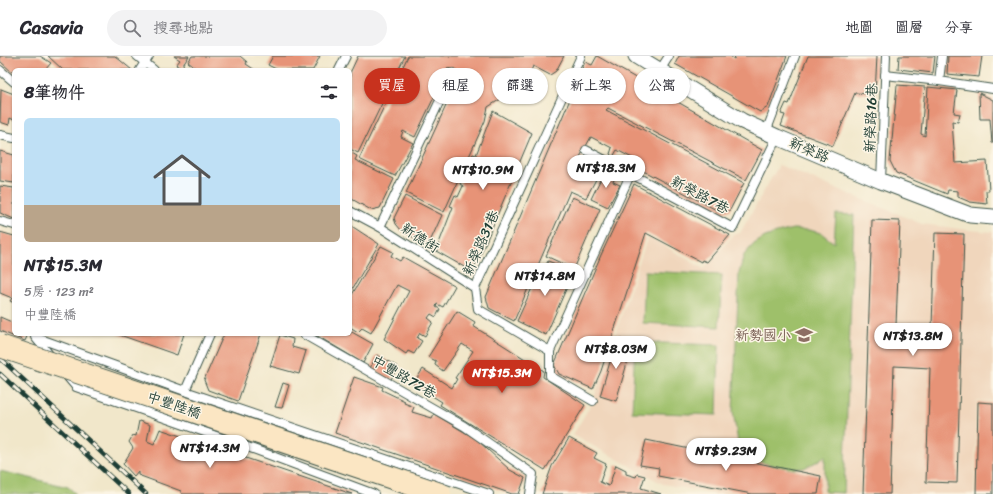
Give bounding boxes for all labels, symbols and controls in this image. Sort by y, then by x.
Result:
search box [107,10,387,46]
text: Casavia [20,11,83,44]
text: 搜尋地點 [153,15,213,41]
text: 地圖 [845,15,873,40]
text: 圖層 [895,15,923,40]
text: 分享 [945,15,973,40]
icon: search [121,17,143,39]
chip: 買屋 [364,68,420,104]
chip: 租屋 [428,68,484,104]
chip: 篩選 [492,68,548,104]
chip: 新上架 [556,68,626,104]
chip: 公寓 [634,68,690,104]
text: 8筆物件 [24,77,85,107]
icon: filters [318,81,340,103]
street label: 新榮路16巷 [857,82,885,153]
street label: 新榮路 [785,130,833,170]
icon: home [146,144,218,216]
pin: NT$18.3M [565,155,647,189]
text: NT$18.3M [576,156,636,179]
pin: NT$10.9M [442,157,524,191]
text: NT$10.9M [453,158,513,181]
street label: 新榮路7巷 [666,169,735,222]
street label: 新榮路31巷 [455,205,507,280]
street label: 新德街 [396,216,444,260]
text: NT$15.3M [24,250,102,280]
pin: NT$14.8M [504,263,586,297]
text: NT$14.8M [515,264,575,287]
text: 5房 · 123 m² [24,280,94,303]
text: 中豐陸橋 [24,303,76,326]
place label: 新勢國小 [735,323,791,348]
pin: NT$13.8M [872,323,954,357]
text: NT$13.8M [883,324,943,347]
school or university icon: 新勢國小 [794,325,814,345]
pin: NT$8.03M [575,336,657,370]
text: NT$8.03M [585,337,647,360]
street label: 中豐路72巷 [367,348,442,406]
pin: NT$15.3M [461,360,543,394]
text: NT$15.3M [472,361,532,384]
street label: 中豐陸橋 [143,384,205,426]
pin: NT$14.3M [169,435,251,469]
text: NT$14.3M [180,436,240,459]
pin: NT$9.23M [685,438,767,472]
text: NT$9.23M [695,439,757,462]

